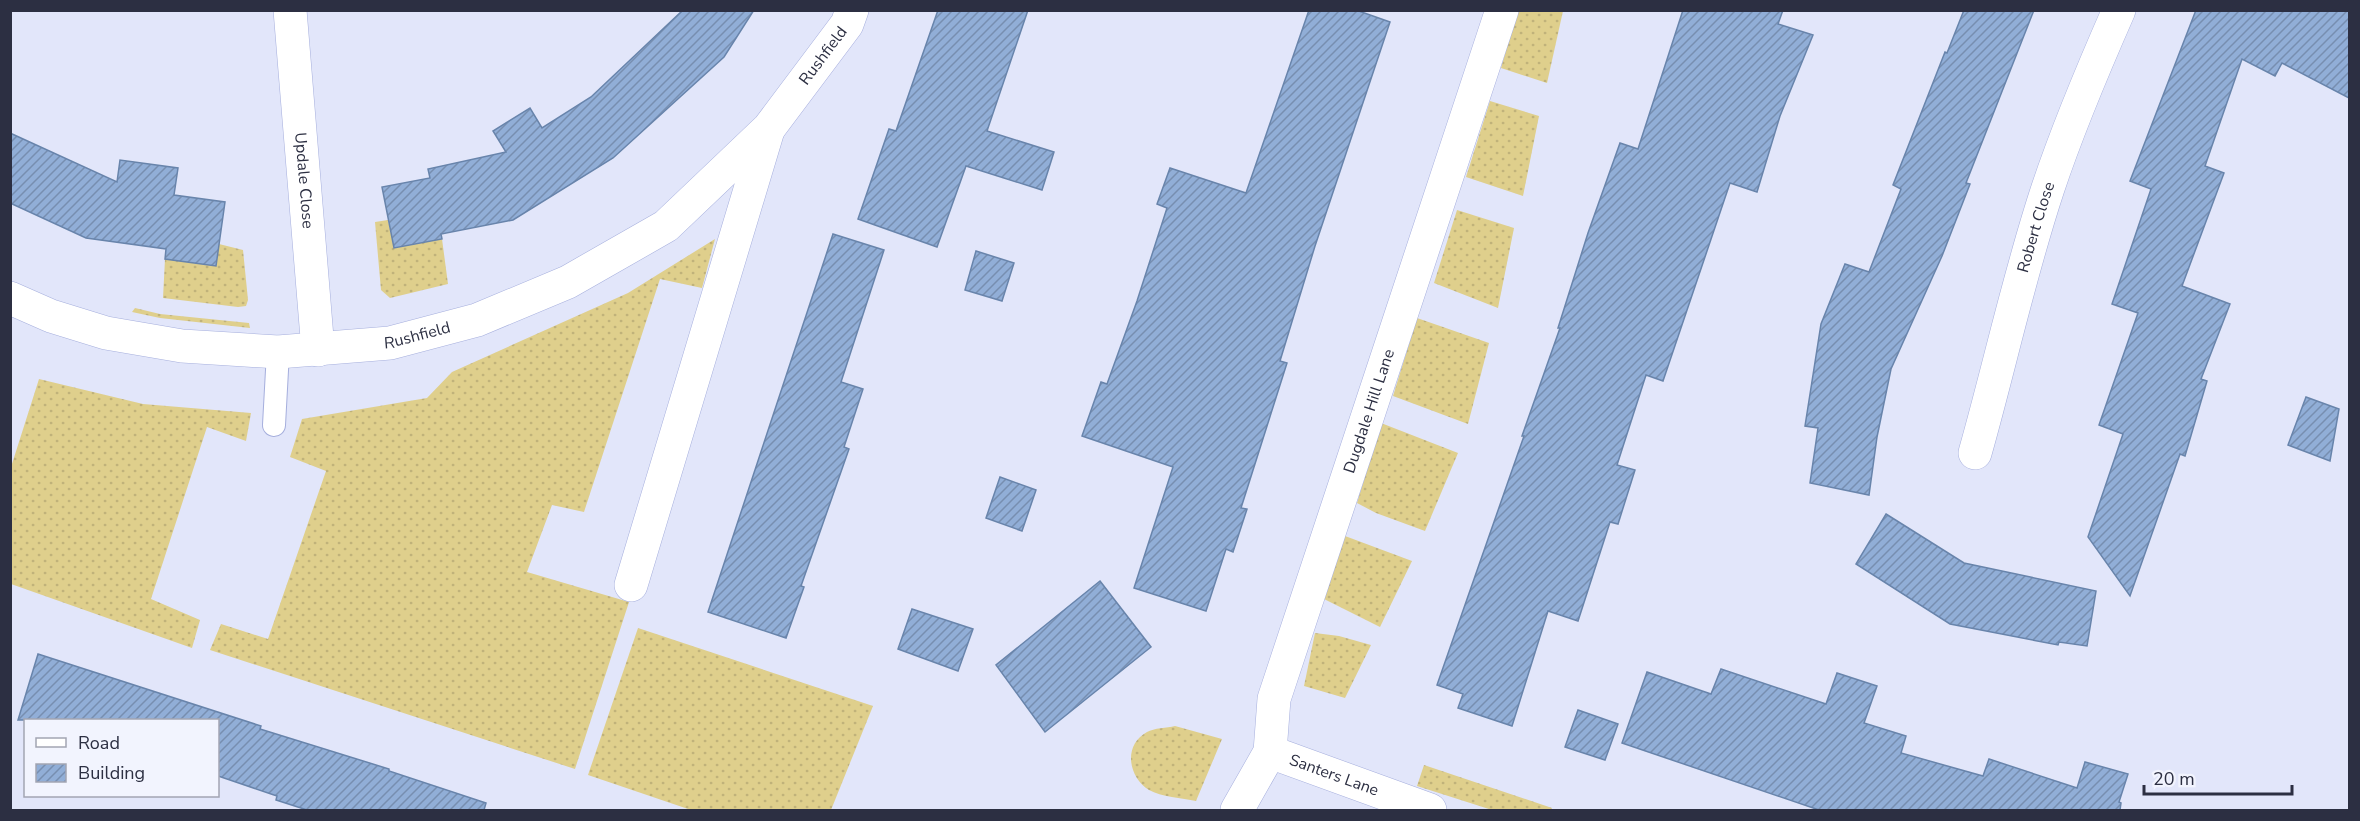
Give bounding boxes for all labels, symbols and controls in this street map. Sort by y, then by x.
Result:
street label: Rushfield [794,22,852,89]
street label: Updale Close [289,131,319,229]
street label: Robert Close [2012,179,2060,275]
street label: Rushfield [383,317,453,354]
street label: Dugdale Hill Lane [1338,346,1400,476]
legend [24,719,219,797]
text: Road [78,731,120,755]
street label: Santers Lane [1286,749,1382,801]
scale bar [2144,758,2292,796]
text: Building [78,761,145,785]
text: 20 m [2153,767,2195,791]

